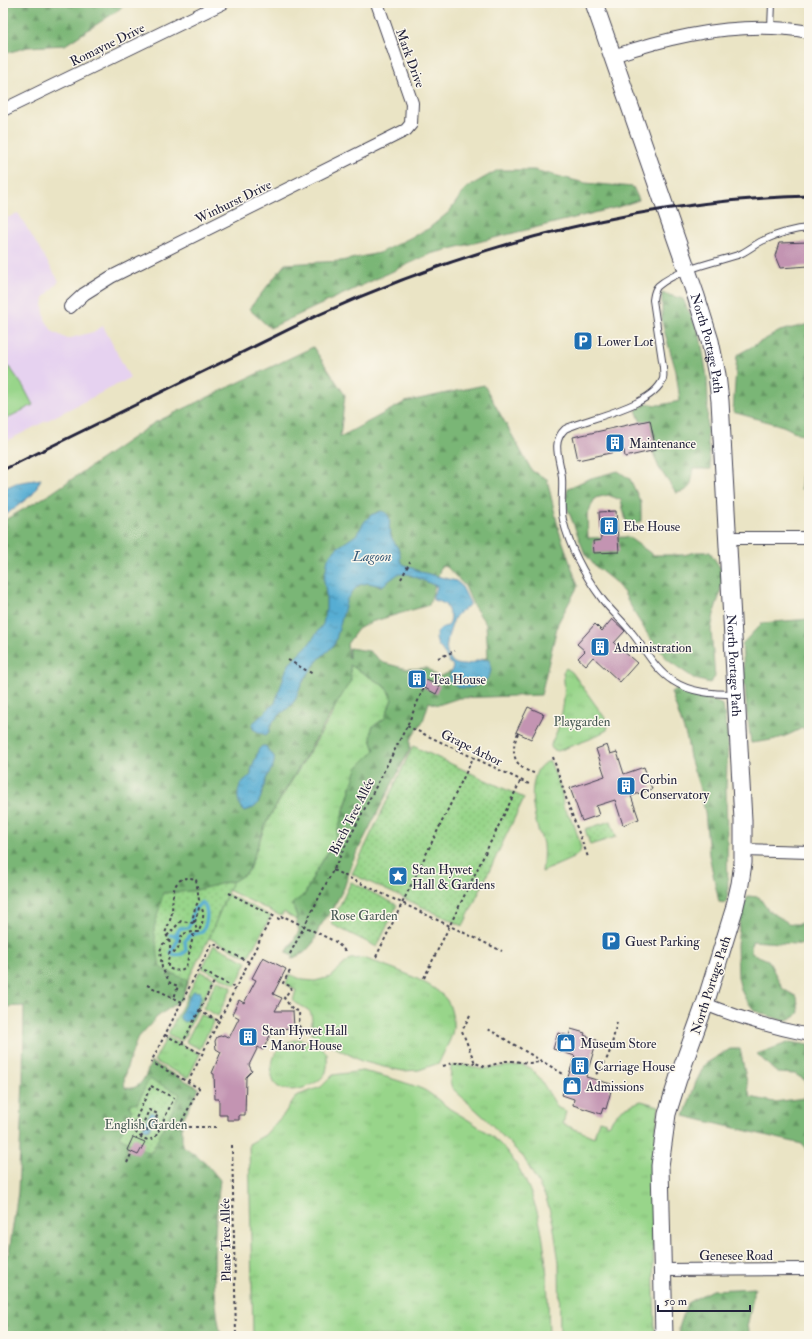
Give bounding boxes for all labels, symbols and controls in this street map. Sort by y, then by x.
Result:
street label: Romayne Drive [67,20,148,71]
street label: Mark Drive [392,27,428,90]
street label: Winhurst Drive [192,176,275,228]
street label: North Portage Path [687,292,726,394]
parking icon: Lower Lot [572,330,594,352]
place label: Lower Lot [597,334,654,350]
building icon: Maintenance [604,432,626,454]
place label: Maintenance [629,436,697,452]
building icon: Ebe House [598,515,620,537]
place label: Ebe House [623,519,681,535]
water label: Lagoon [352,548,392,565]
street label: North Portage Path [723,614,744,717]
building icon: Administration [589,636,611,658]
place label: Administration [613,640,692,656]
building icon: Tea House [406,668,428,690]
place label: Tea House [431,672,486,688]
park label: Playgarden [554,714,611,731]
street label: Grape Arbor [438,726,505,771]
place label: Corbin Conservatory [640,772,710,804]
street label: Birch Tree Allée [326,775,378,857]
building icon: Corbin Conservatory [615,775,637,797]
place label: Stan Hywet Hall & Gardens [412,862,496,893]
place icon: Stan Hywet Hall & Gardens [387,865,409,887]
park label: Rose Garden [330,908,398,924]
parking icon: Guest Parking [600,930,622,952]
place label: Guest Parking [625,934,700,950]
street label: North Portage Path [688,934,734,1036]
place label: Stan Hywet Hall - Manor House [262,1023,348,1054]
building icon: Stan Hywet Hall - Manor House [237,1026,259,1048]
shop icon: Museum Store [555,1032,577,1054]
place label: Museum Store [580,1036,657,1052]
building icon: Carriage House [569,1055,591,1077]
place label: Carriage House [594,1059,676,1075]
shop icon: Admissions [561,1075,583,1097]
place label: Admissions [585,1079,644,1095]
park label: English Garden [105,1117,188,1133]
street label: Plane Tree Allée [217,1198,235,1282]
street label: Genesee Road [699,1248,773,1264]
scale bar [658,1287,750,1313]
text: 50 m [664,1294,688,1309]

